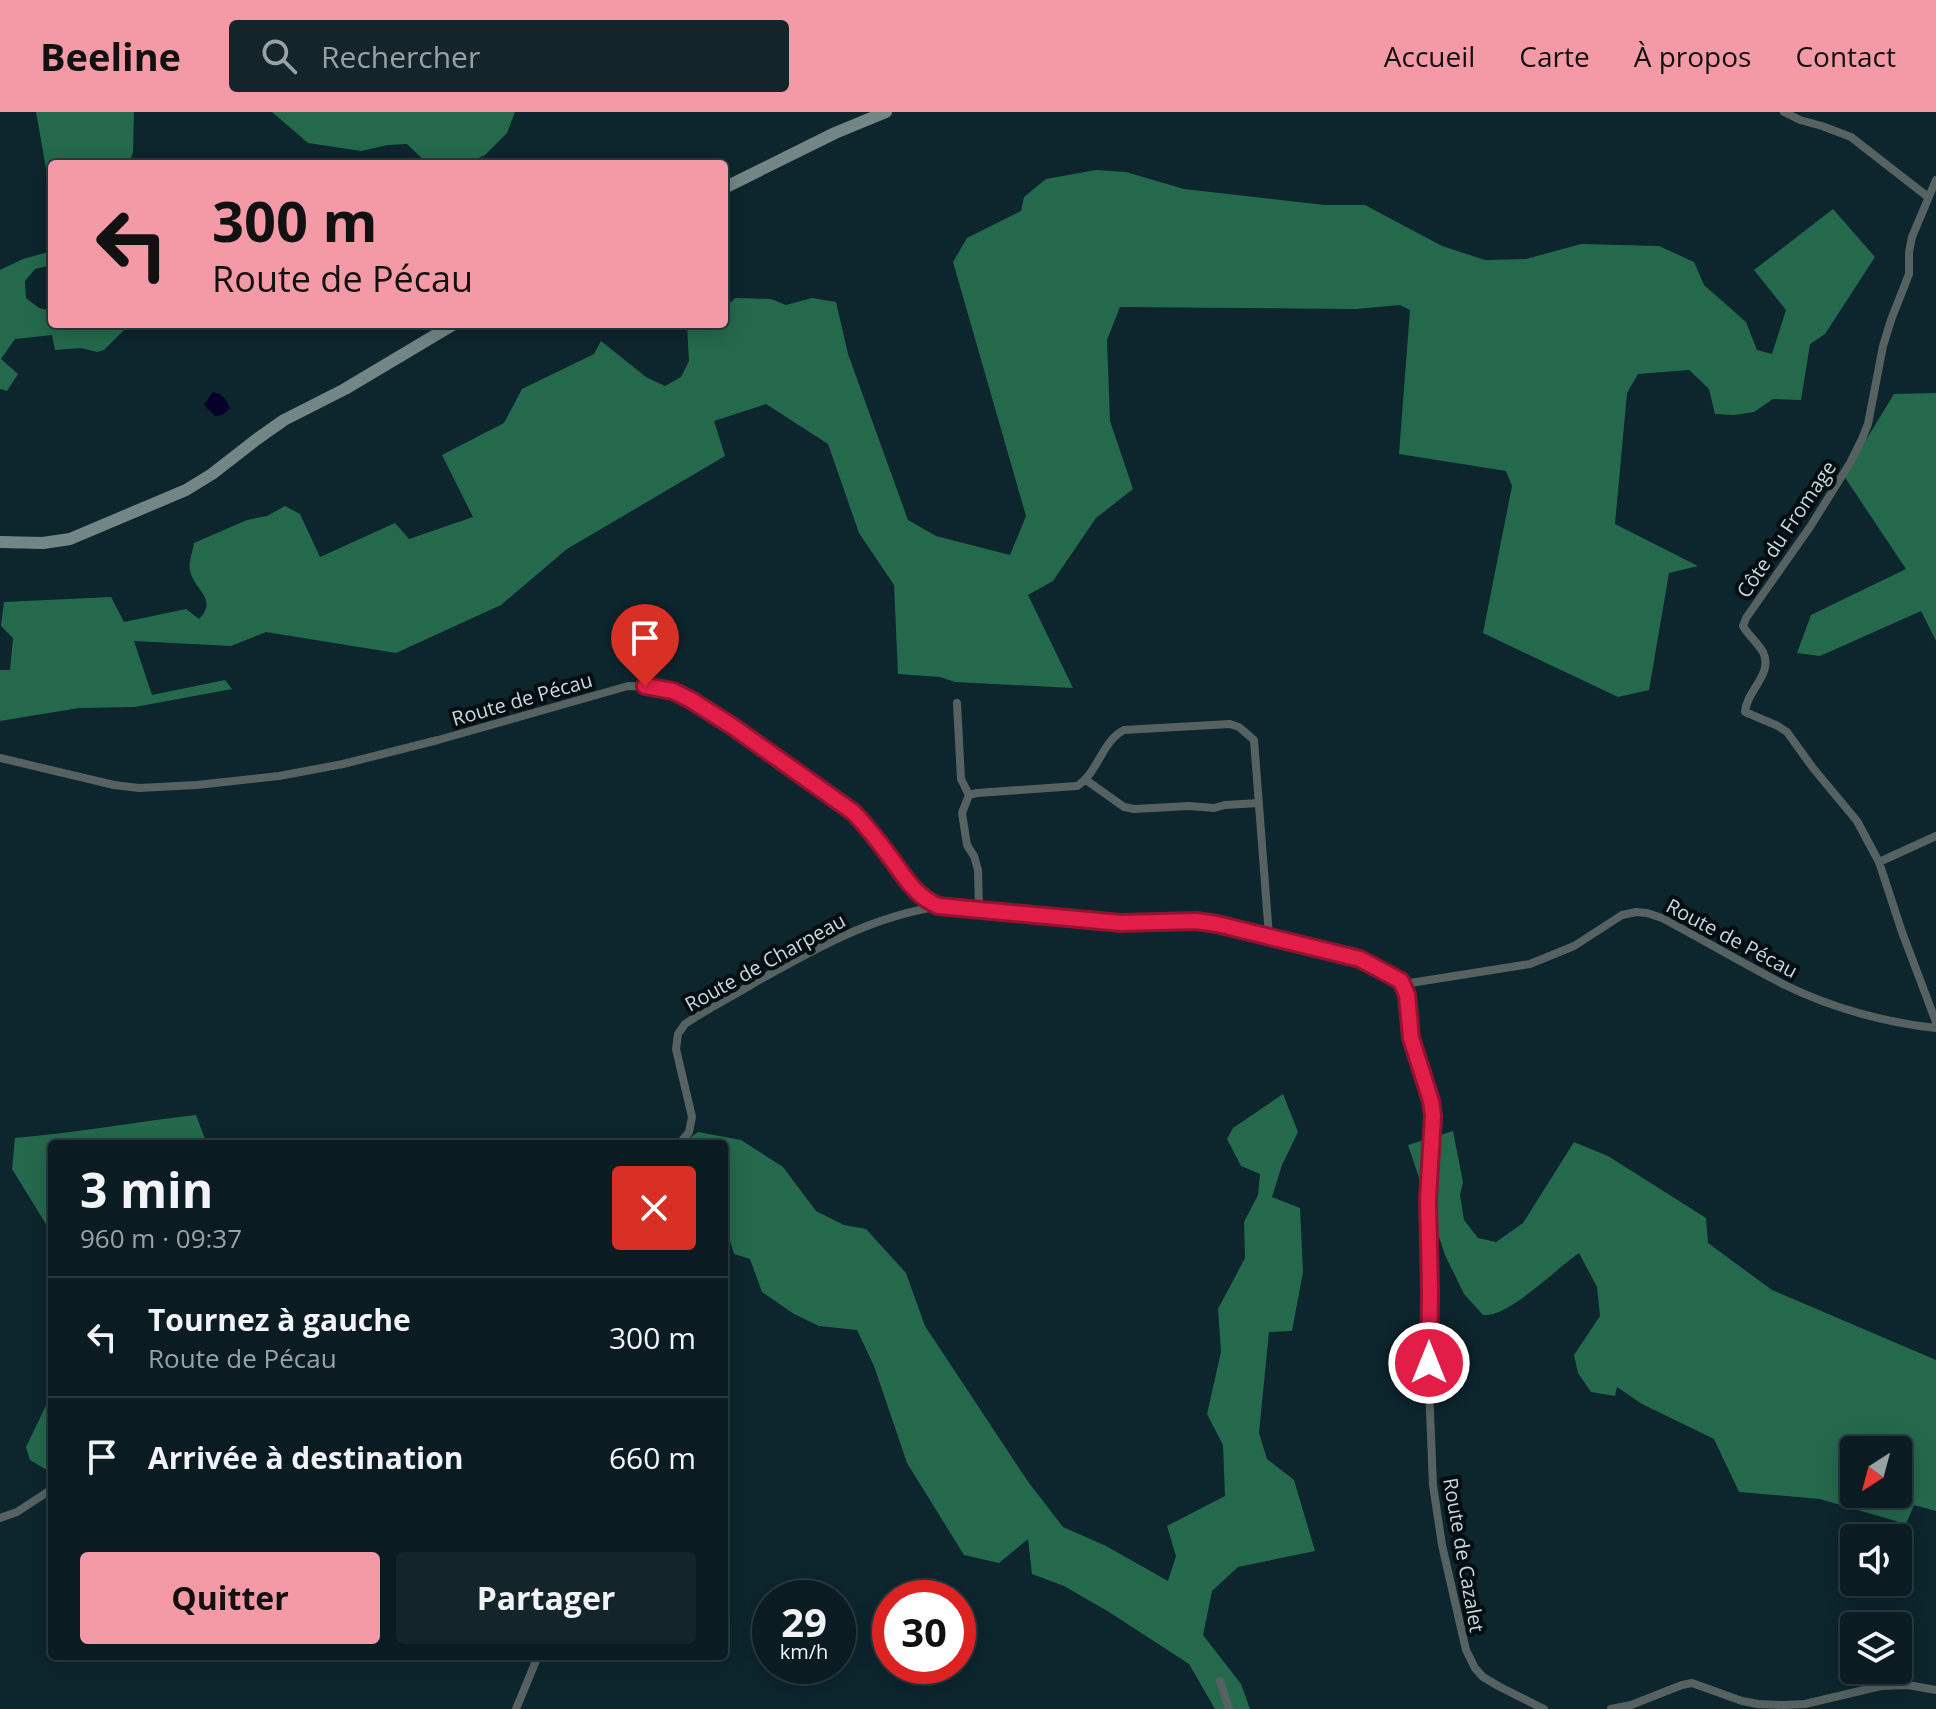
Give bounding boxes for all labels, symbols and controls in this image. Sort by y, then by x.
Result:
search box [229,20,789,92]
text: Beeline [40,30,181,82]
icon: search [257,34,301,78]
text: Rechercher [321,36,480,77]
text: Accueil [1384,37,1475,75]
text: Carte [1519,37,1590,75]
text: À propos [1634,37,1751,75]
text: Contact [1795,37,1896,75]
text: 300 m [212,182,378,258]
icon: left [80,192,184,296]
text: Route de Pécau [212,254,473,303]
street label: Côte du Fromage [1730,455,1842,603]
pin [611,604,679,686]
icon: arrive [623,616,667,660]
street label: Route de Pécau [449,666,595,732]
street label: Route de Pécau [1662,892,1802,984]
street label: Route de Charpeau [680,907,850,1017]
text: 3 min [80,1157,213,1222]
button: close [612,1166,696,1250]
text: 960 m · 09:37 [80,1220,242,1256]
text: Tournez à gauche [148,1299,411,1340]
icon: left [80,1315,124,1359]
text: 300 m [609,1317,696,1358]
position arrow [1387,1321,1471,1405]
text: Route de Pécau [148,1340,337,1376]
icon: arrive [80,1435,124,1479]
north arrow [1840,1436,1912,1508]
map controls [1840,1436,1912,1684]
text: Arrivée à destination [148,1437,463,1478]
text: 660 m [609,1437,696,1478]
street label: Route de Cazalet [1437,1476,1491,1634]
button: sound [1840,1524,1912,1596]
button: Quitter [80,1552,380,1644]
button: Partager [396,1552,696,1644]
speed limit sign: 30 [872,1580,976,1684]
text: 29 [781,1594,827,1649]
button: layers [1840,1612,1912,1684]
text: km/h [780,1638,828,1665]

